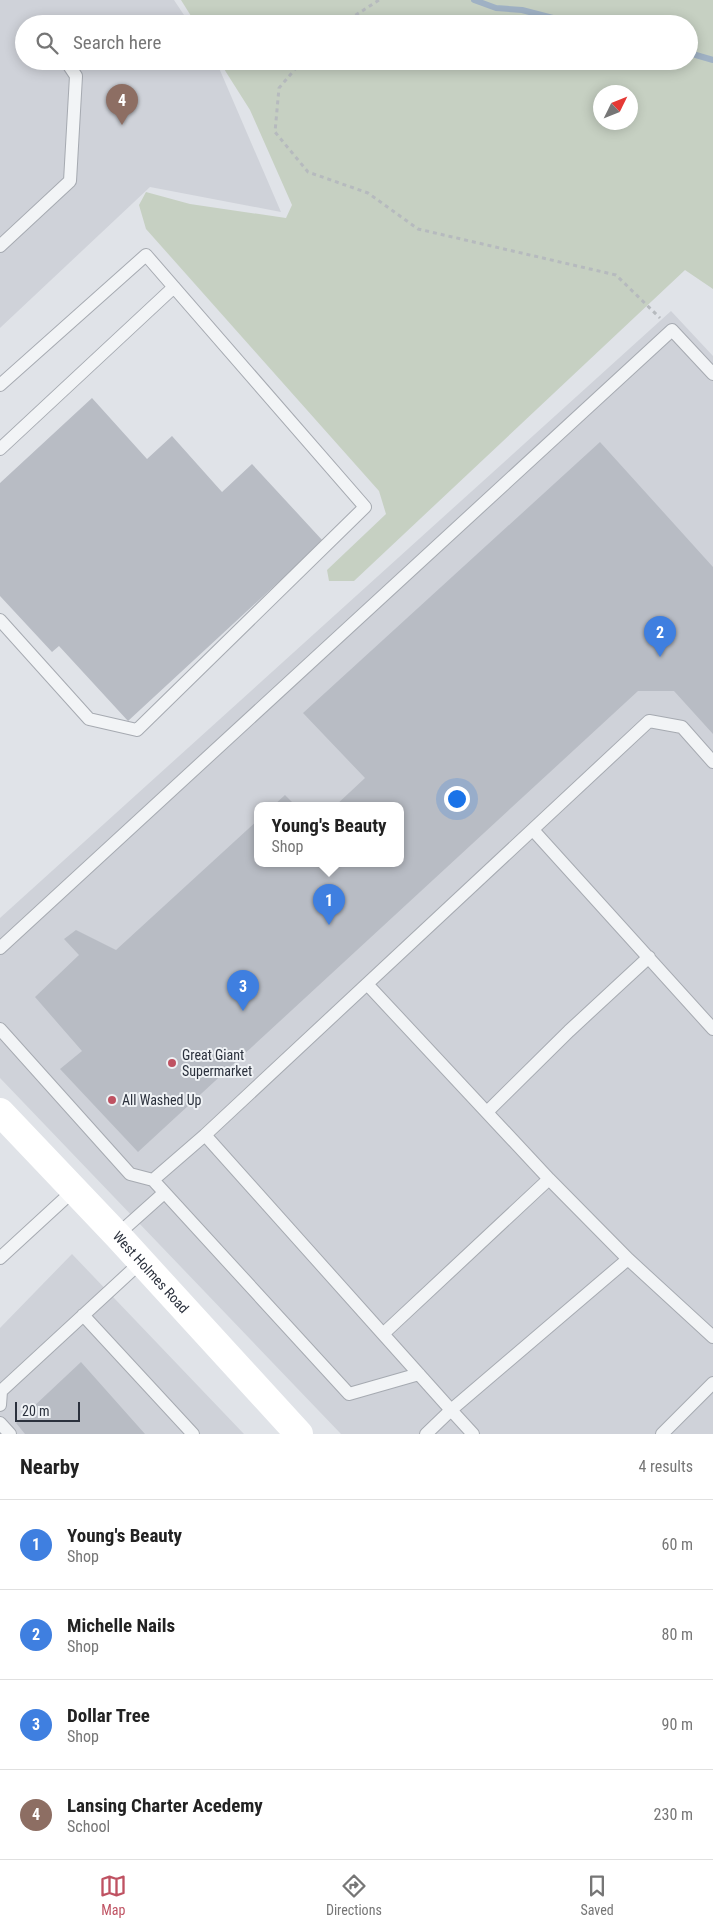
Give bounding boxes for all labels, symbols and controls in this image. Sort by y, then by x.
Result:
search box [15,15,698,70]
icon: search [33,29,61,57]
text: Search here [73,31,161,54]
pin: 4 [106,84,138,125]
north arrow [593,85,638,130]
pin: 2 [644,616,676,657]
your location [444,786,470,812]
popup [254,802,404,867]
text: Young's Beauty [272,814,386,837]
text: Shop [272,837,303,856]
pin: 1 [313,884,345,925]
pin: 3 [227,970,259,1011]
place label: Great Giant Supermarket [182,1047,252,1079]
marker: Great Giant Supermarket [166,1057,178,1069]
place label: All Washed Up [122,1092,202,1108]
marker: All Washed Up [106,1094,118,1106]
street label: West Holmes Road [110,1228,192,1316]
scale bar [15,1399,80,1422]
text: 20 m [22,1403,50,1419]
text: Nearby [20,1455,79,1479]
text: 4 results [638,1457,693,1476]
text: Young's Beauty [67,1524,182,1547]
text: 1 [32,1535,40,1554]
text: 60 m [661,1535,693,1554]
text: Shop [67,1547,99,1566]
text: Michelle Nails [67,1614,175,1637]
text: 2 [32,1625,40,1644]
text: 80 m [661,1625,693,1644]
text: Shop [67,1637,99,1656]
text: Dollar Tree [67,1704,150,1727]
text: 3 [32,1715,40,1734]
text: 90 m [661,1715,693,1734]
text: Shop [67,1727,99,1746]
text: Lansing Charter Acedemy [67,1794,263,1817]
text: 4 [32,1805,40,1824]
text: 230 m [654,1805,693,1824]
text: School [67,1817,110,1836]
tab: Map [99,1872,127,1918]
tab: Directions [326,1872,382,1918]
tab: Saved [580,1872,614,1918]

